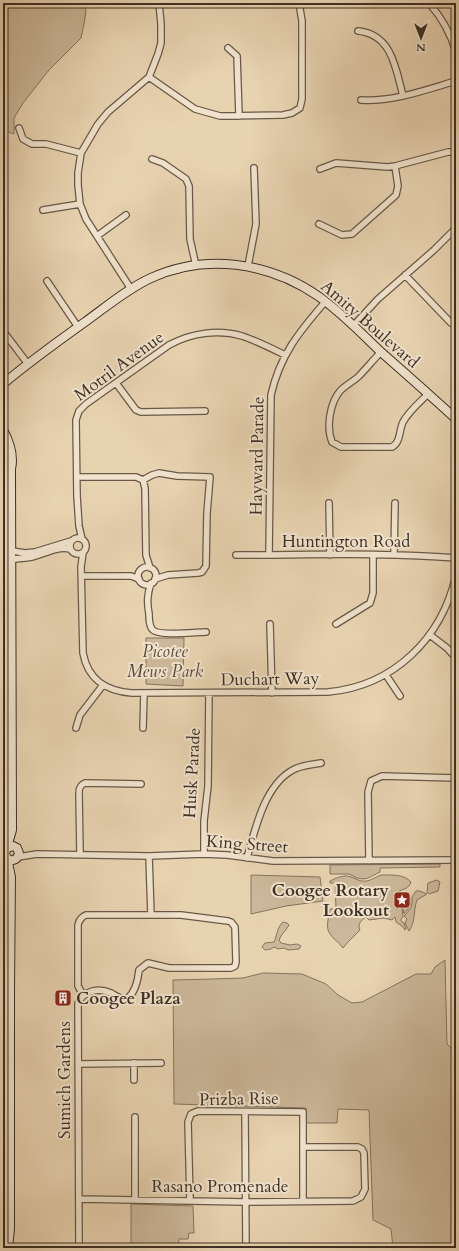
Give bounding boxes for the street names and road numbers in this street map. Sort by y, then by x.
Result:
street label: Amity Boulevard [316,275,424,373]
street label: Motril Avenue [70,326,168,406]
street label: Hayward Parade [244,396,270,516]
street label: Huntington Road [282,530,410,553]
street label: Duchart Way [220,667,320,691]
street label: Husk Parade [178,727,206,819]
street label: King Street [205,830,289,858]
street label: Sumich Gardens [53,1021,76,1139]
street label: Prizba Rise [199,1087,279,1111]
street label: Rasano Promenade [152,1175,288,1198]

